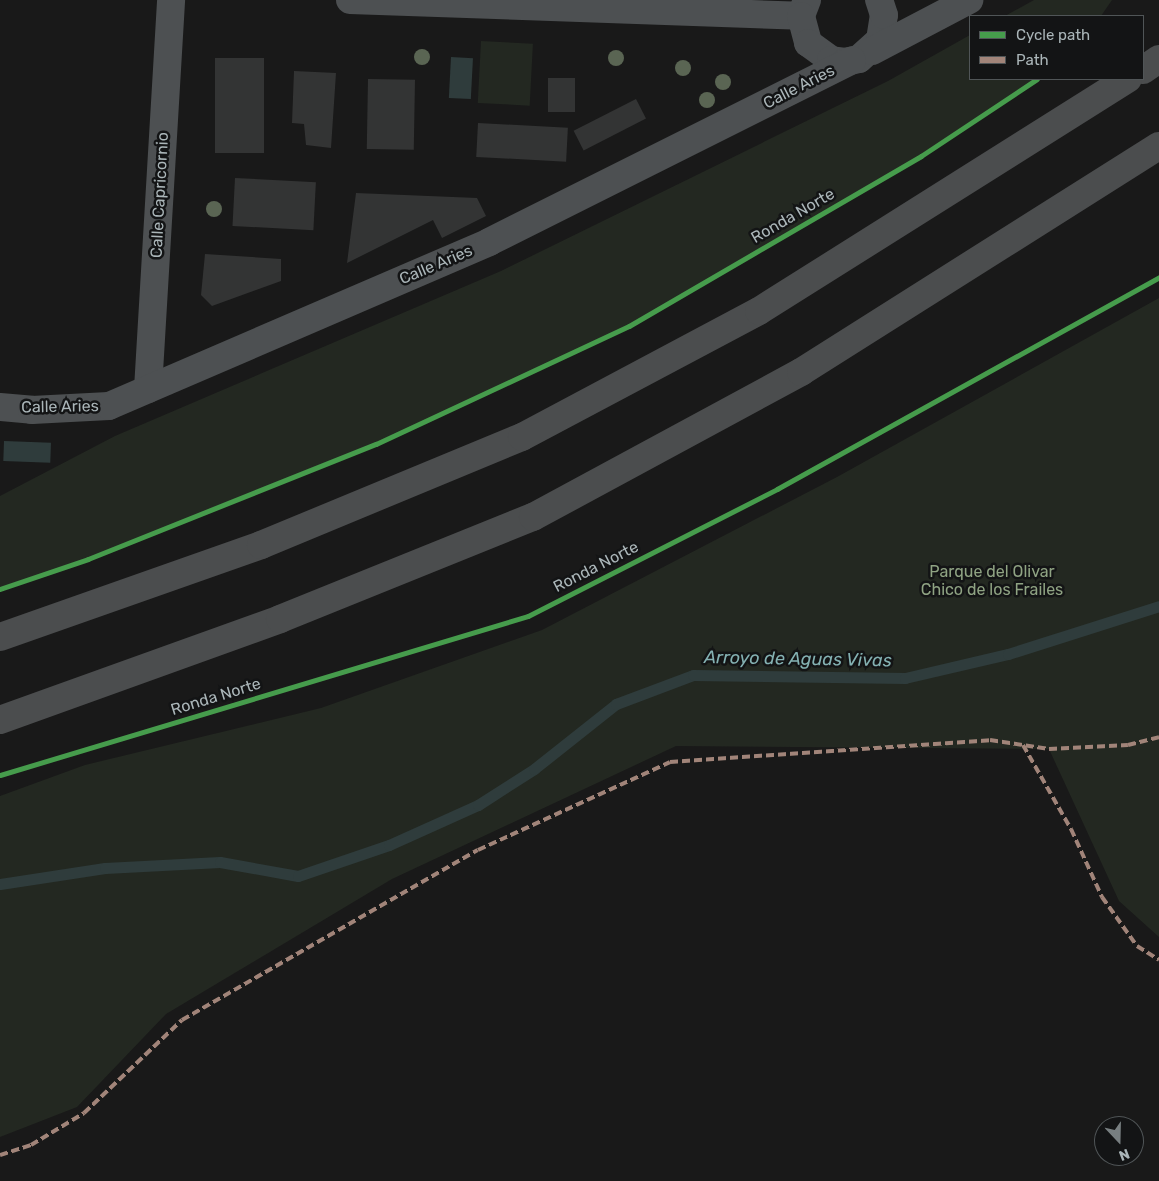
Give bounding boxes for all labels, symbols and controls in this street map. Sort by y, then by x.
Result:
legend [969,15,1144,80]
text: Cycle path [1016,26,1090,44]
text: Path [1016,51,1049,69]
street label: Calle Aries [760,61,838,113]
street label: Calle Capricornio [147,132,173,258]
street label: Ronda Norte [748,184,838,248]
street label: Calle Aries [396,241,476,289]
street label: Calle Aries [21,397,99,417]
street label: Ronda Norte [550,537,642,597]
park label: Parque del Olivar Chico de los Frailes [921,562,1063,600]
water label: Arroyo de Aguas Vivas [703,647,893,671]
street label: Ronda Norte [169,674,263,720]
north arrow [1094,1116,1144,1166]
text: N [1116,1145,1132,1164]

